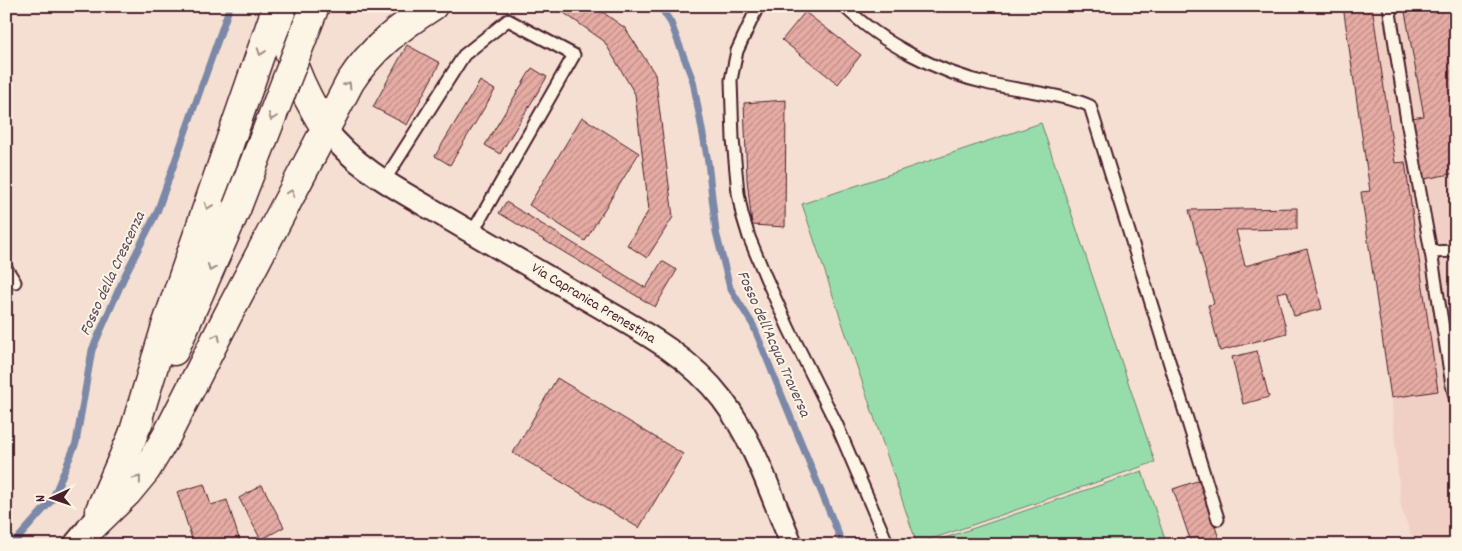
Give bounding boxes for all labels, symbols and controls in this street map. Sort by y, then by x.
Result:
one-way arrow [257,48,267,56]
one-way arrow [342,81,351,90]
one-way arrow [268,112,278,121]
one-way arrow [285,189,295,198]
one-way arrow [204,201,214,210]
water label: Fosso della Crescenza [74,207,152,340]
street label: Via Capranica Prenestina [527,258,660,350]
one-way arrow [206,263,217,272]
water label: Fosso dell'Acqua Traversa [730,267,816,422]
one-way arrow [210,334,220,343]
north arrow [28,474,78,524]
one-way arrow [132,476,140,485]
text: N [31,495,51,503]

